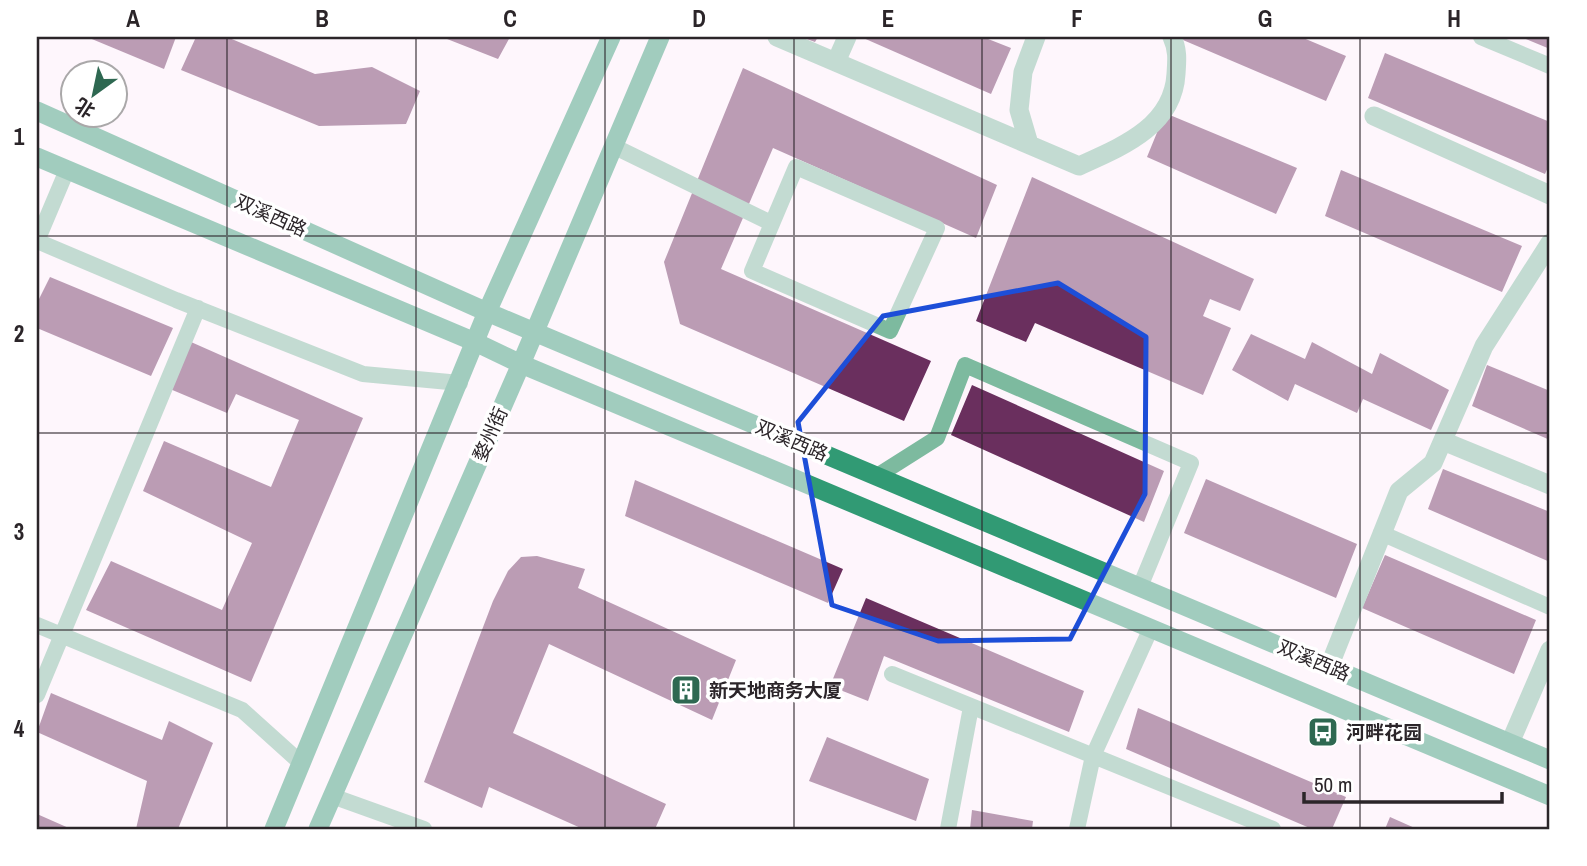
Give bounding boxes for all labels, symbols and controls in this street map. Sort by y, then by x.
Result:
text: A [126,3,140,34]
text: B [315,3,329,34]
text: C [503,3,517,34]
text: D [692,3,706,34]
text: E [882,3,894,34]
text: F [1071,3,1083,34]
text: G [1258,3,1272,34]
text: H [1447,3,1461,34]
north arrow [60,60,130,130]
text: 北 [70,92,100,124]
text: 1 [14,121,25,152]
street label: 双溪西路 [231,188,311,242]
text: 2 [14,318,24,349]
street label: 婺州街 [467,403,513,465]
street label: 双溪西路 [752,413,832,467]
text: 3 [14,516,24,547]
street label: 双溪西路 [1274,633,1354,687]
building icon: 新天地商务大厦 [669,673,703,707]
place label: 新天地商务大厦 [709,677,842,703]
text: 4 [14,713,25,744]
bus stop icon: 河畔花园 [1306,715,1340,749]
place label: 河畔花园 [1346,719,1422,745]
scale bar [1304,761,1501,805]
text: 50 m [1314,770,1352,799]

